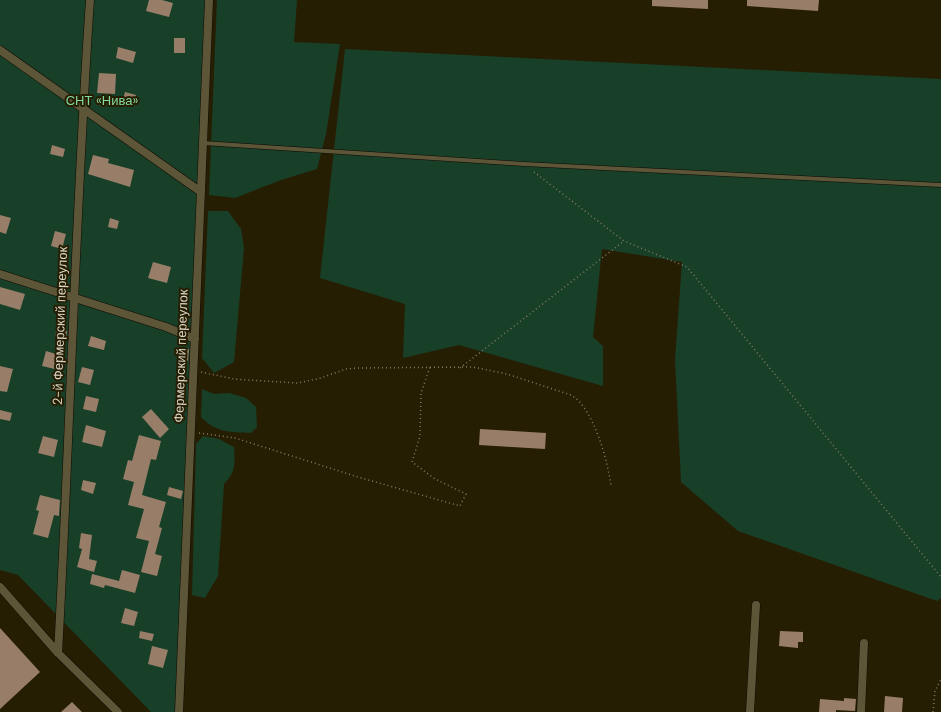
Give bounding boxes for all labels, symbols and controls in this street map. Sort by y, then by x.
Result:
park label: СНТ «Нива» [66,94,138,110]
street label: 2-й Фермерский переулок [50,246,72,406]
street label: Фермерский переулок [172,289,192,423]

